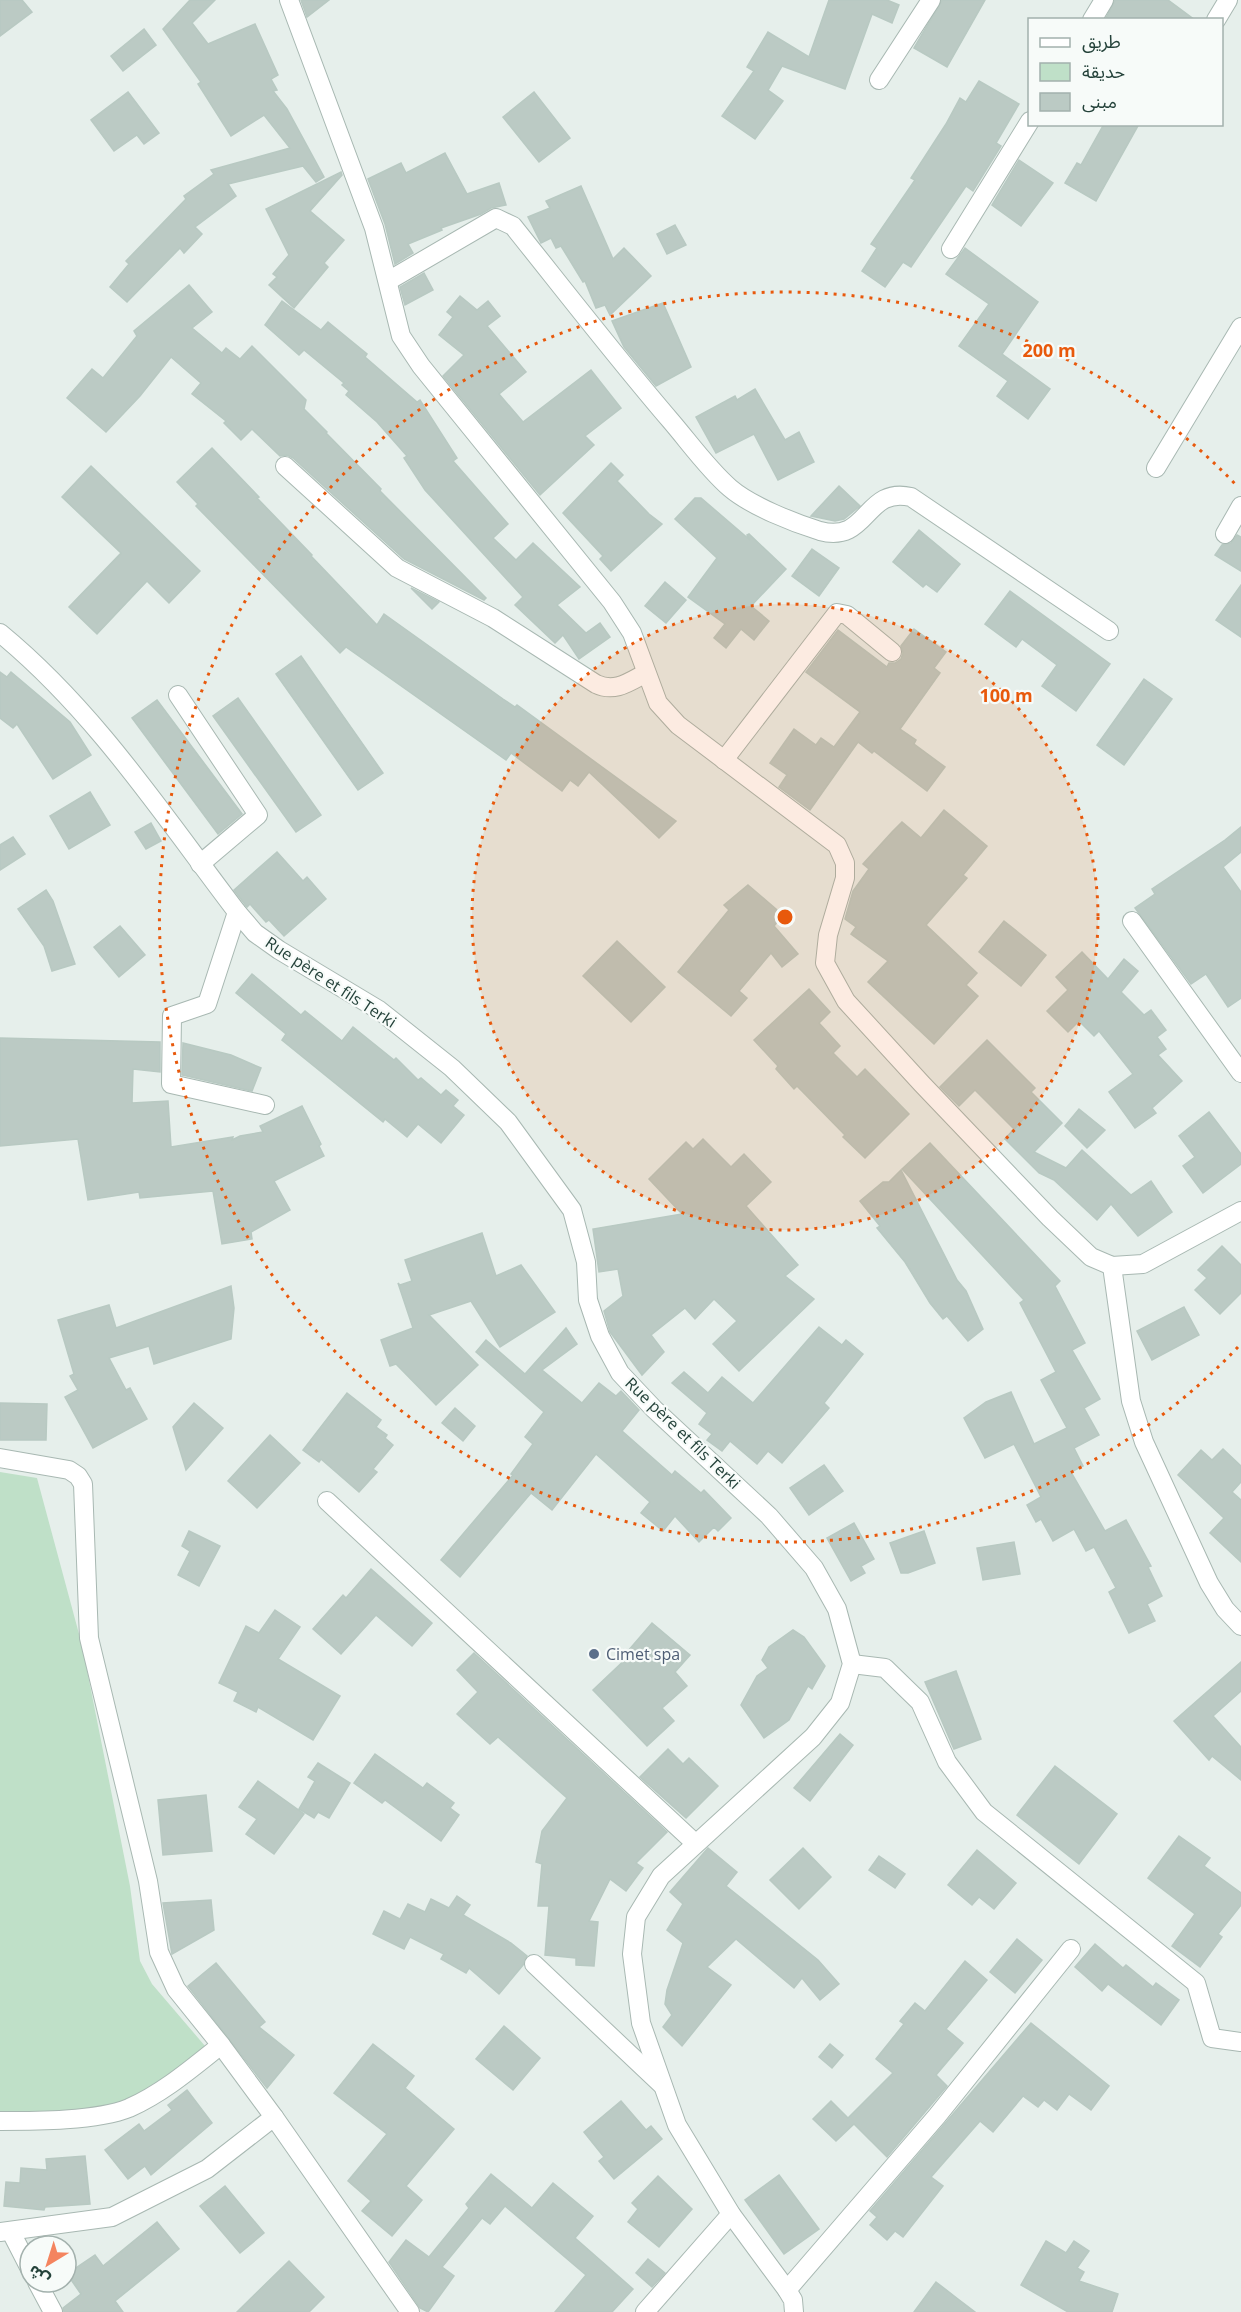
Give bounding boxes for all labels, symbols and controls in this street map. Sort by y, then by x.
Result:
legend [1028,18,1223,126]
text: طريق [1082,29,1121,53]
text: حديقة [1082,59,1125,83]
text: مبنى [1082,89,1117,113]
text: 200 m [1022,338,1076,362]
text: 100 m [979,683,1033,707]
centre of rings [775,907,795,927]
street label: Rue père et fils Terki [261,931,401,1033]
street label: Rue père et fils Terki [621,1372,745,1494]
place label: Cimet spa [606,1643,680,1665]
marker: Cimet spa [587,1647,601,1661]
north arrow [18,2234,78,2294]
text: ش [23,2260,54,2291]

